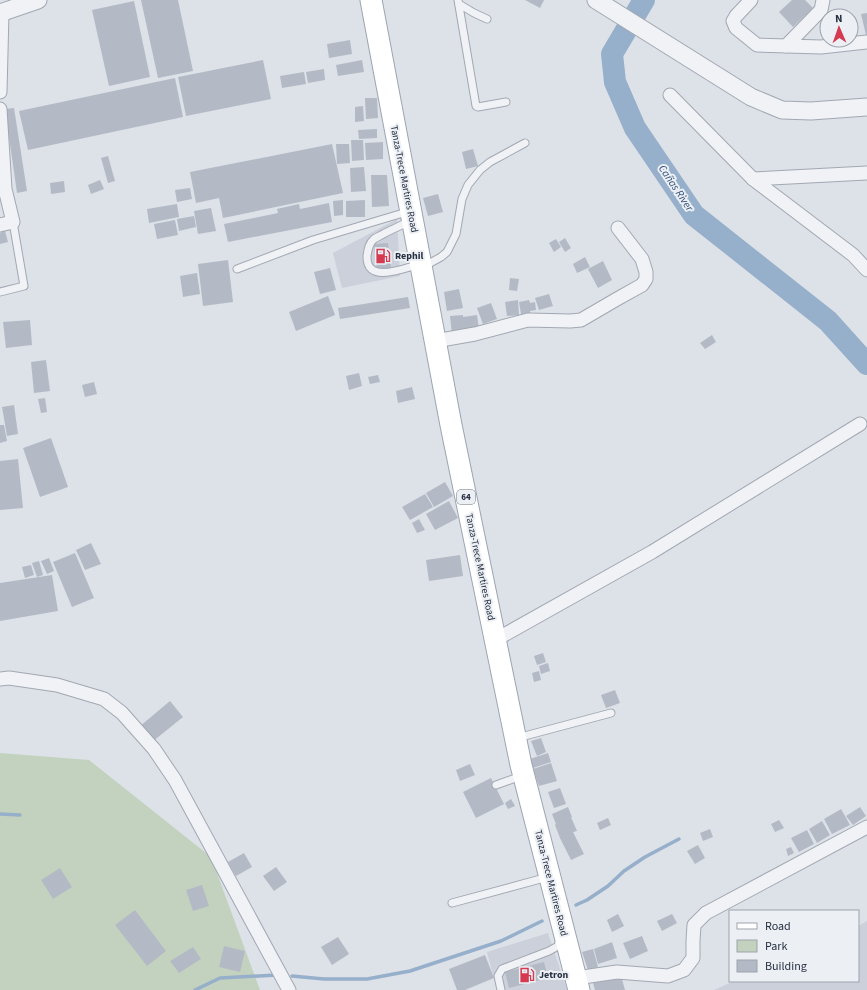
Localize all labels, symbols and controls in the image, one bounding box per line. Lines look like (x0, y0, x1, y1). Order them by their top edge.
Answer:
north arrow (819, 8, 859, 48)
text: N (835, 11, 843, 26)
street label: Tanza-Trece Martires Road (387, 124, 421, 234)
water label: Cañas River (655, 162, 698, 215)
fuel station icon: Rephil (374, 247, 392, 265)
place label: Rephil (395, 249, 423, 263)
road number: 64 (457, 490, 475, 504)
street label: Tanza-Trece Martires Road (462, 512, 498, 622)
street label: Tanza-Trece Martires Road (531, 828, 571, 938)
legend (729, 910, 859, 982)
text: Road (765, 918, 791, 935)
text: Park (765, 938, 787, 955)
text: Building (765, 958, 807, 975)
fuel station icon: Jetron (518, 966, 536, 984)
place label: Jetron (539, 968, 568, 982)

